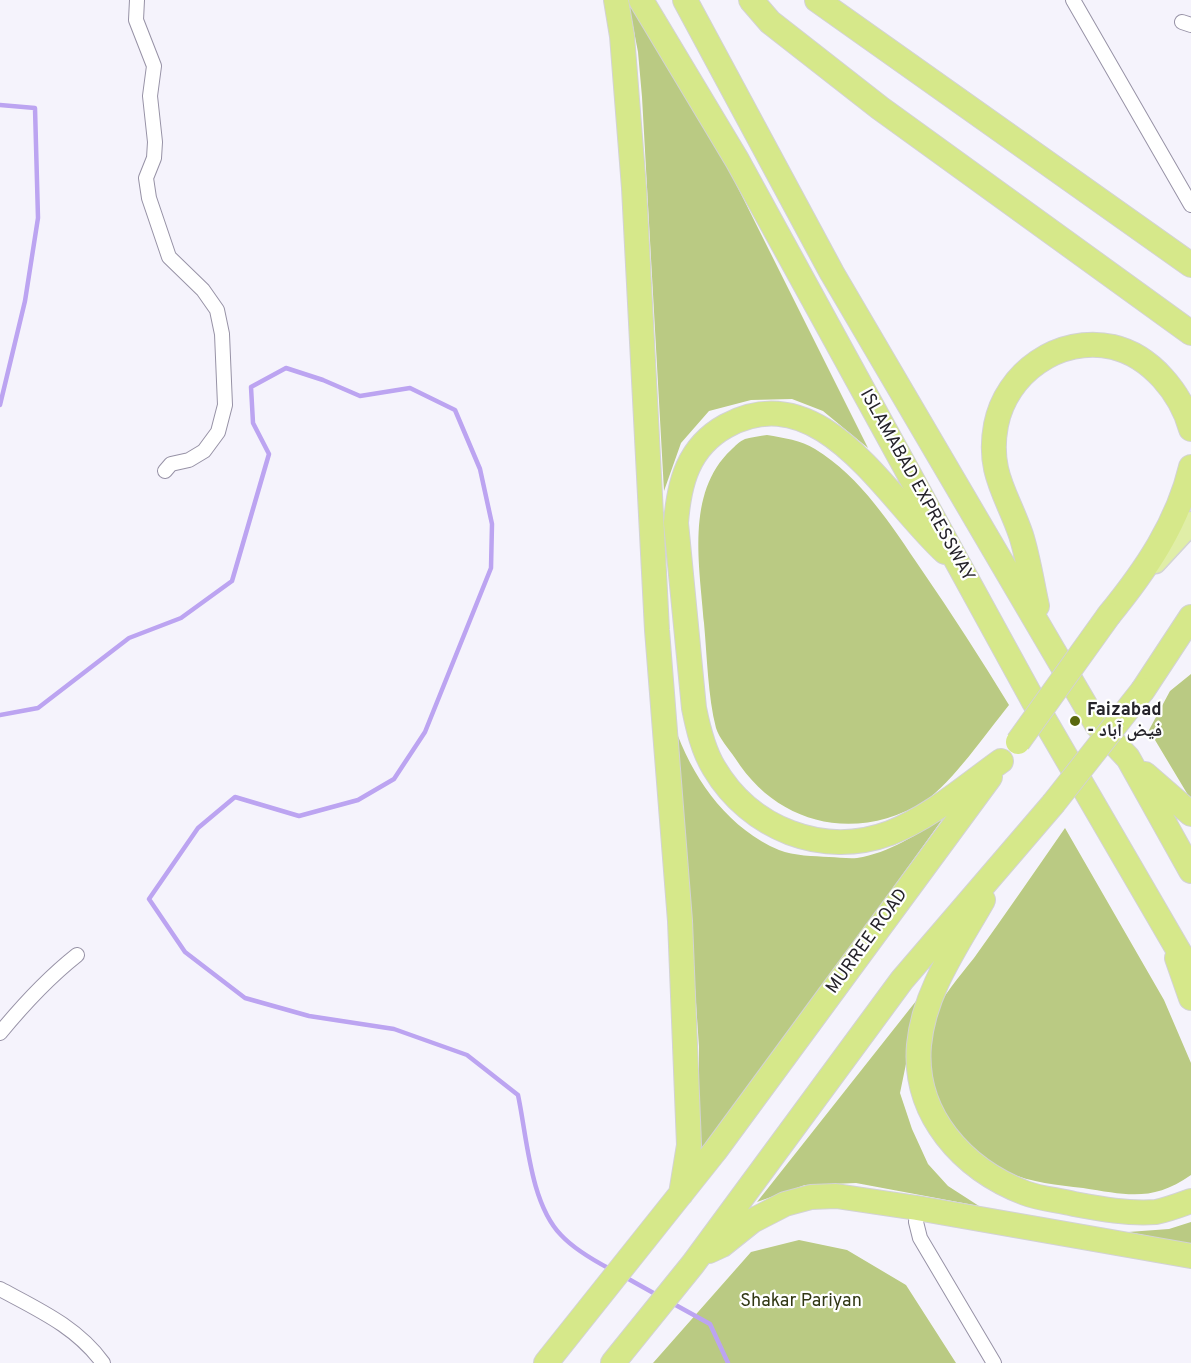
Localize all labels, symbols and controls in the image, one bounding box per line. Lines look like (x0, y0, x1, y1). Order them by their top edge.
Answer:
street label: ISLAMABAD EXPRESSWAY (854, 386, 978, 586)
place label: Faizabad - فیض آباد (1087, 700, 1162, 742)
marker: Faizabad - فیض آباد (1068, 714, 1082, 728)
street label: MURREE ROAD (823, 885, 913, 999)
park label: Shakar Pariyan (740, 1291, 862, 1313)

